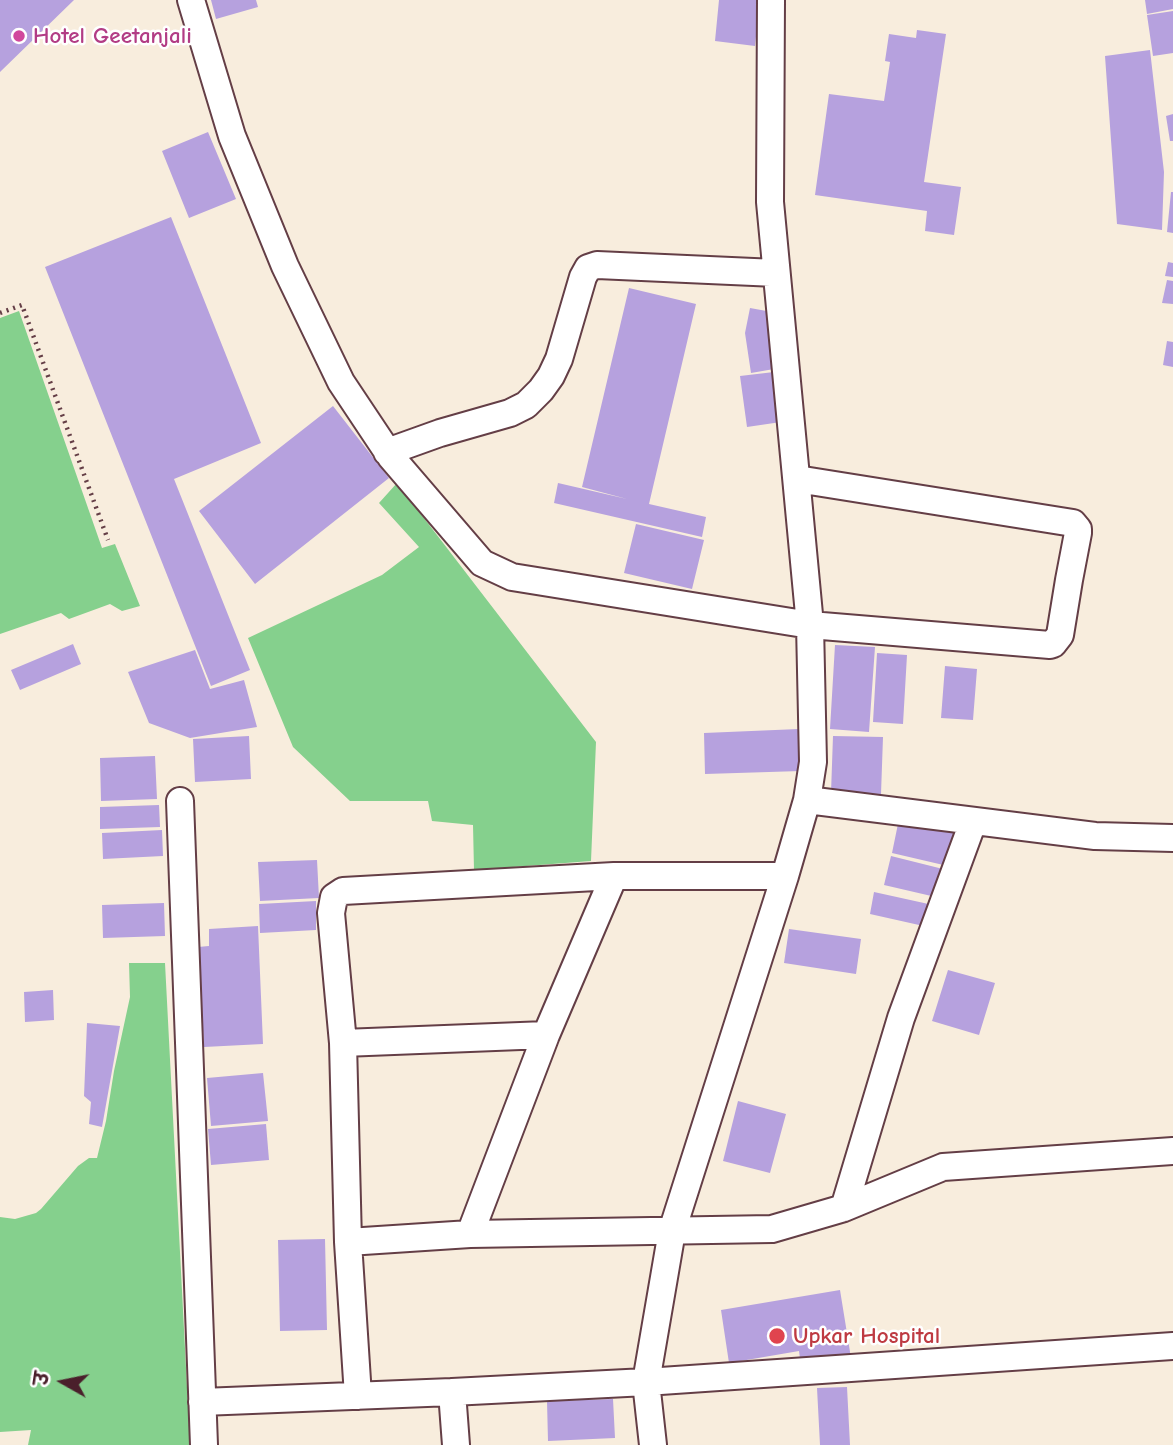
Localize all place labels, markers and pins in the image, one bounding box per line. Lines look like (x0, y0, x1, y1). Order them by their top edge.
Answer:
place label: Hotel Geetanjali (33, 22, 192, 50)
marker: Hotel Geetanjali (11, 28, 27, 44)
place label: Upkar Hospital (793, 1322, 940, 1350)
marker: Upkar Hospital (767, 1326, 787, 1346)

